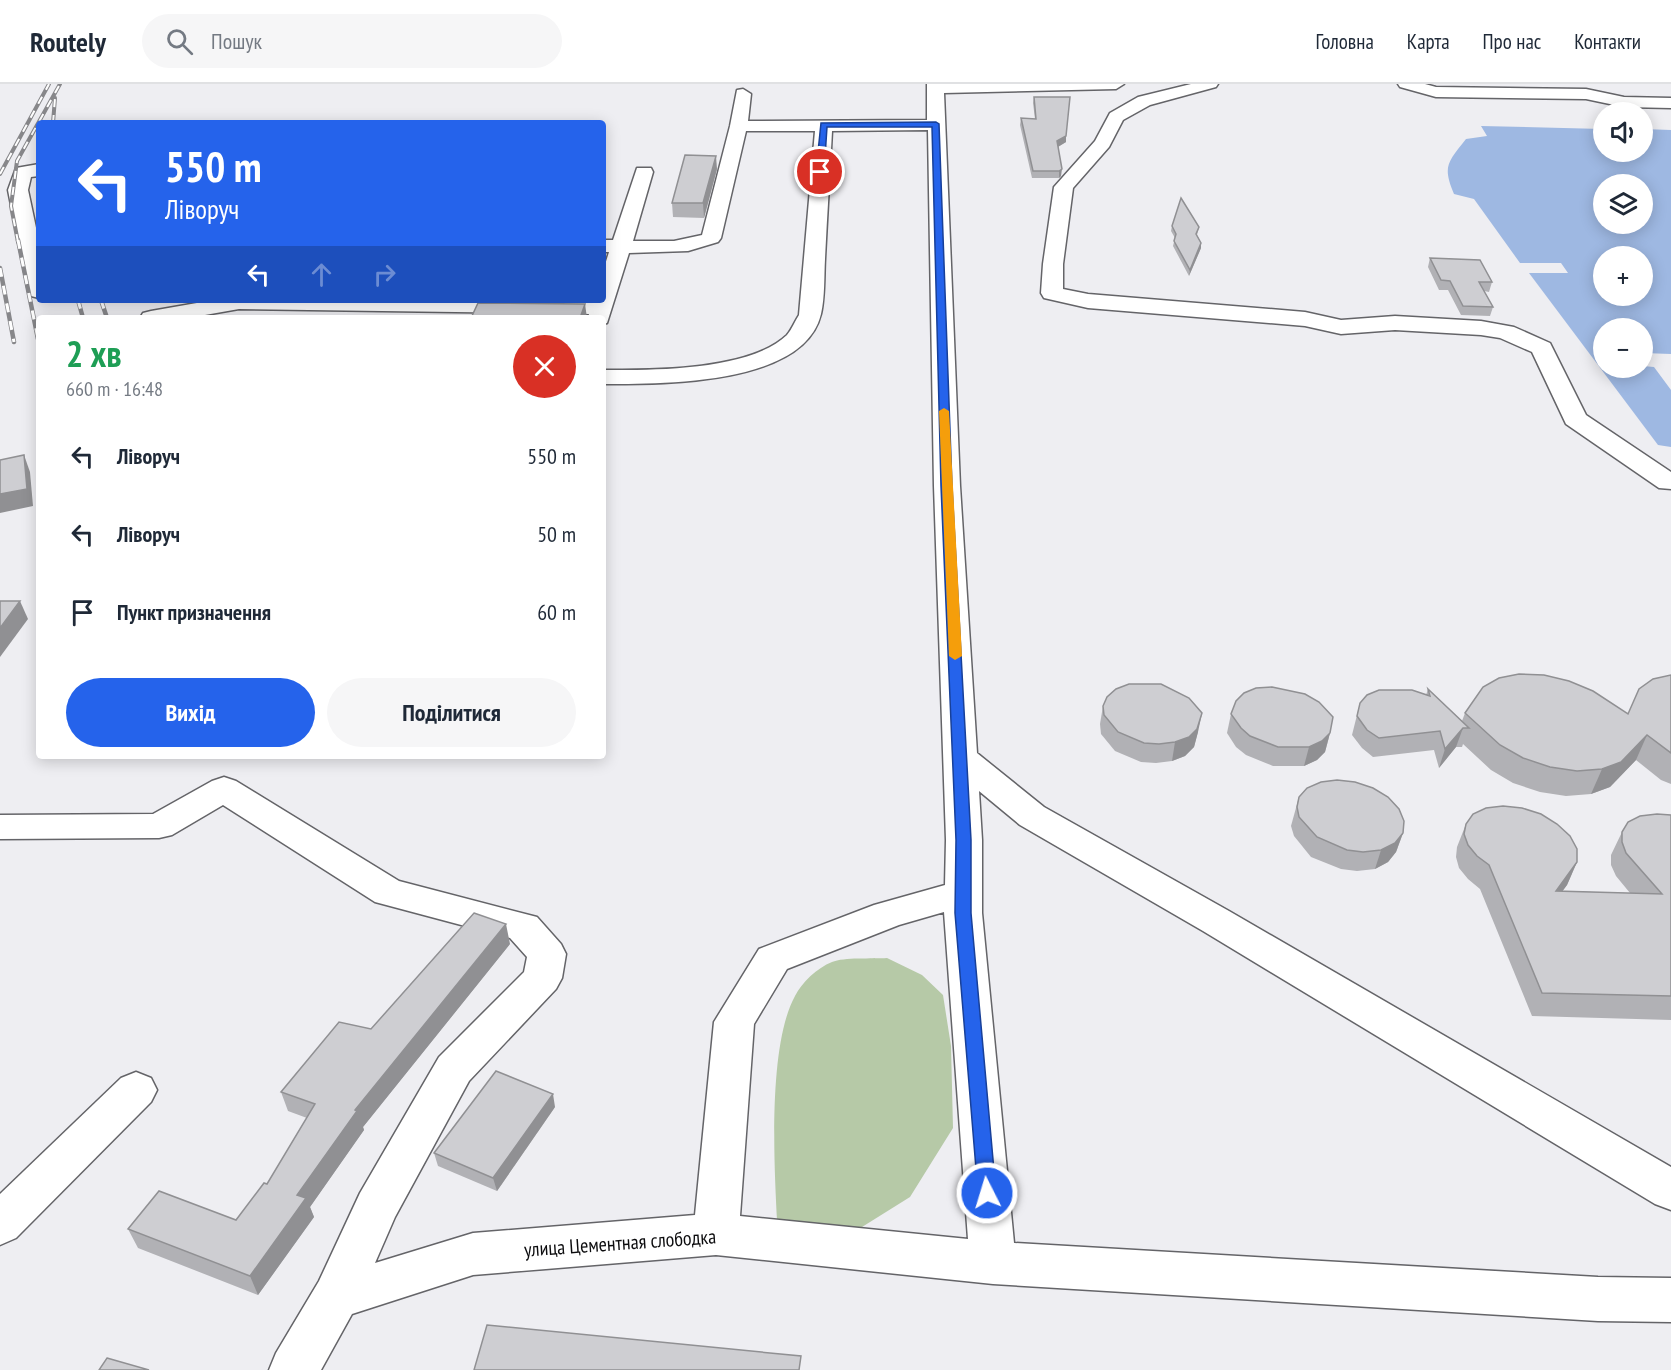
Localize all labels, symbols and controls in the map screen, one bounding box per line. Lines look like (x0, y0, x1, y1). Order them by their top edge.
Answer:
search box (142, 14, 562, 68)
text: Routely (30, 23, 106, 60)
icon: search (163, 25, 196, 58)
text: Пошук (211, 27, 262, 55)
text: Головна (1316, 28, 1374, 55)
text: Карта (1407, 28, 1450, 55)
text: Про нас (1483, 28, 1541, 55)
text: Контакти (1574, 28, 1641, 55)
map controls (1593, 102, 1653, 378)
button: sound (1593, 102, 1653, 162)
text: 550 m (165, 139, 262, 194)
icon: left (66, 144, 144, 222)
pin (794, 146, 845, 197)
icon: arrive (803, 155, 836, 188)
button: layers (1593, 174, 1653, 234)
text: Ліворуч (165, 192, 239, 226)
button: + (1593, 246, 1653, 306)
icon: left (242, 258, 275, 291)
icon: ahead (305, 258, 338, 291)
icon: right (368, 258, 401, 291)
button: − (1593, 318, 1653, 378)
text: 2 хв (66, 330, 121, 377)
button: close (513, 335, 576, 398)
text: 660 m · 16:48 (66, 376, 163, 402)
icon: left (66, 440, 99, 473)
text: Ліворуч (117, 442, 180, 470)
text: 550 m (527, 442, 576, 470)
icon: left (66, 518, 99, 551)
text: Ліворуч (117, 520, 180, 548)
text: 50 m (537, 520, 576, 548)
icon: arrive (66, 596, 99, 629)
text: Пункт призначення (117, 598, 271, 626)
text: 60 m (537, 598, 576, 626)
button: Вихід (66, 678, 315, 747)
button: Поділитися (327, 678, 576, 747)
position arrow (955, 1161, 1019, 1225)
street label: улица Цементная слободка (523, 1223, 717, 1263)

